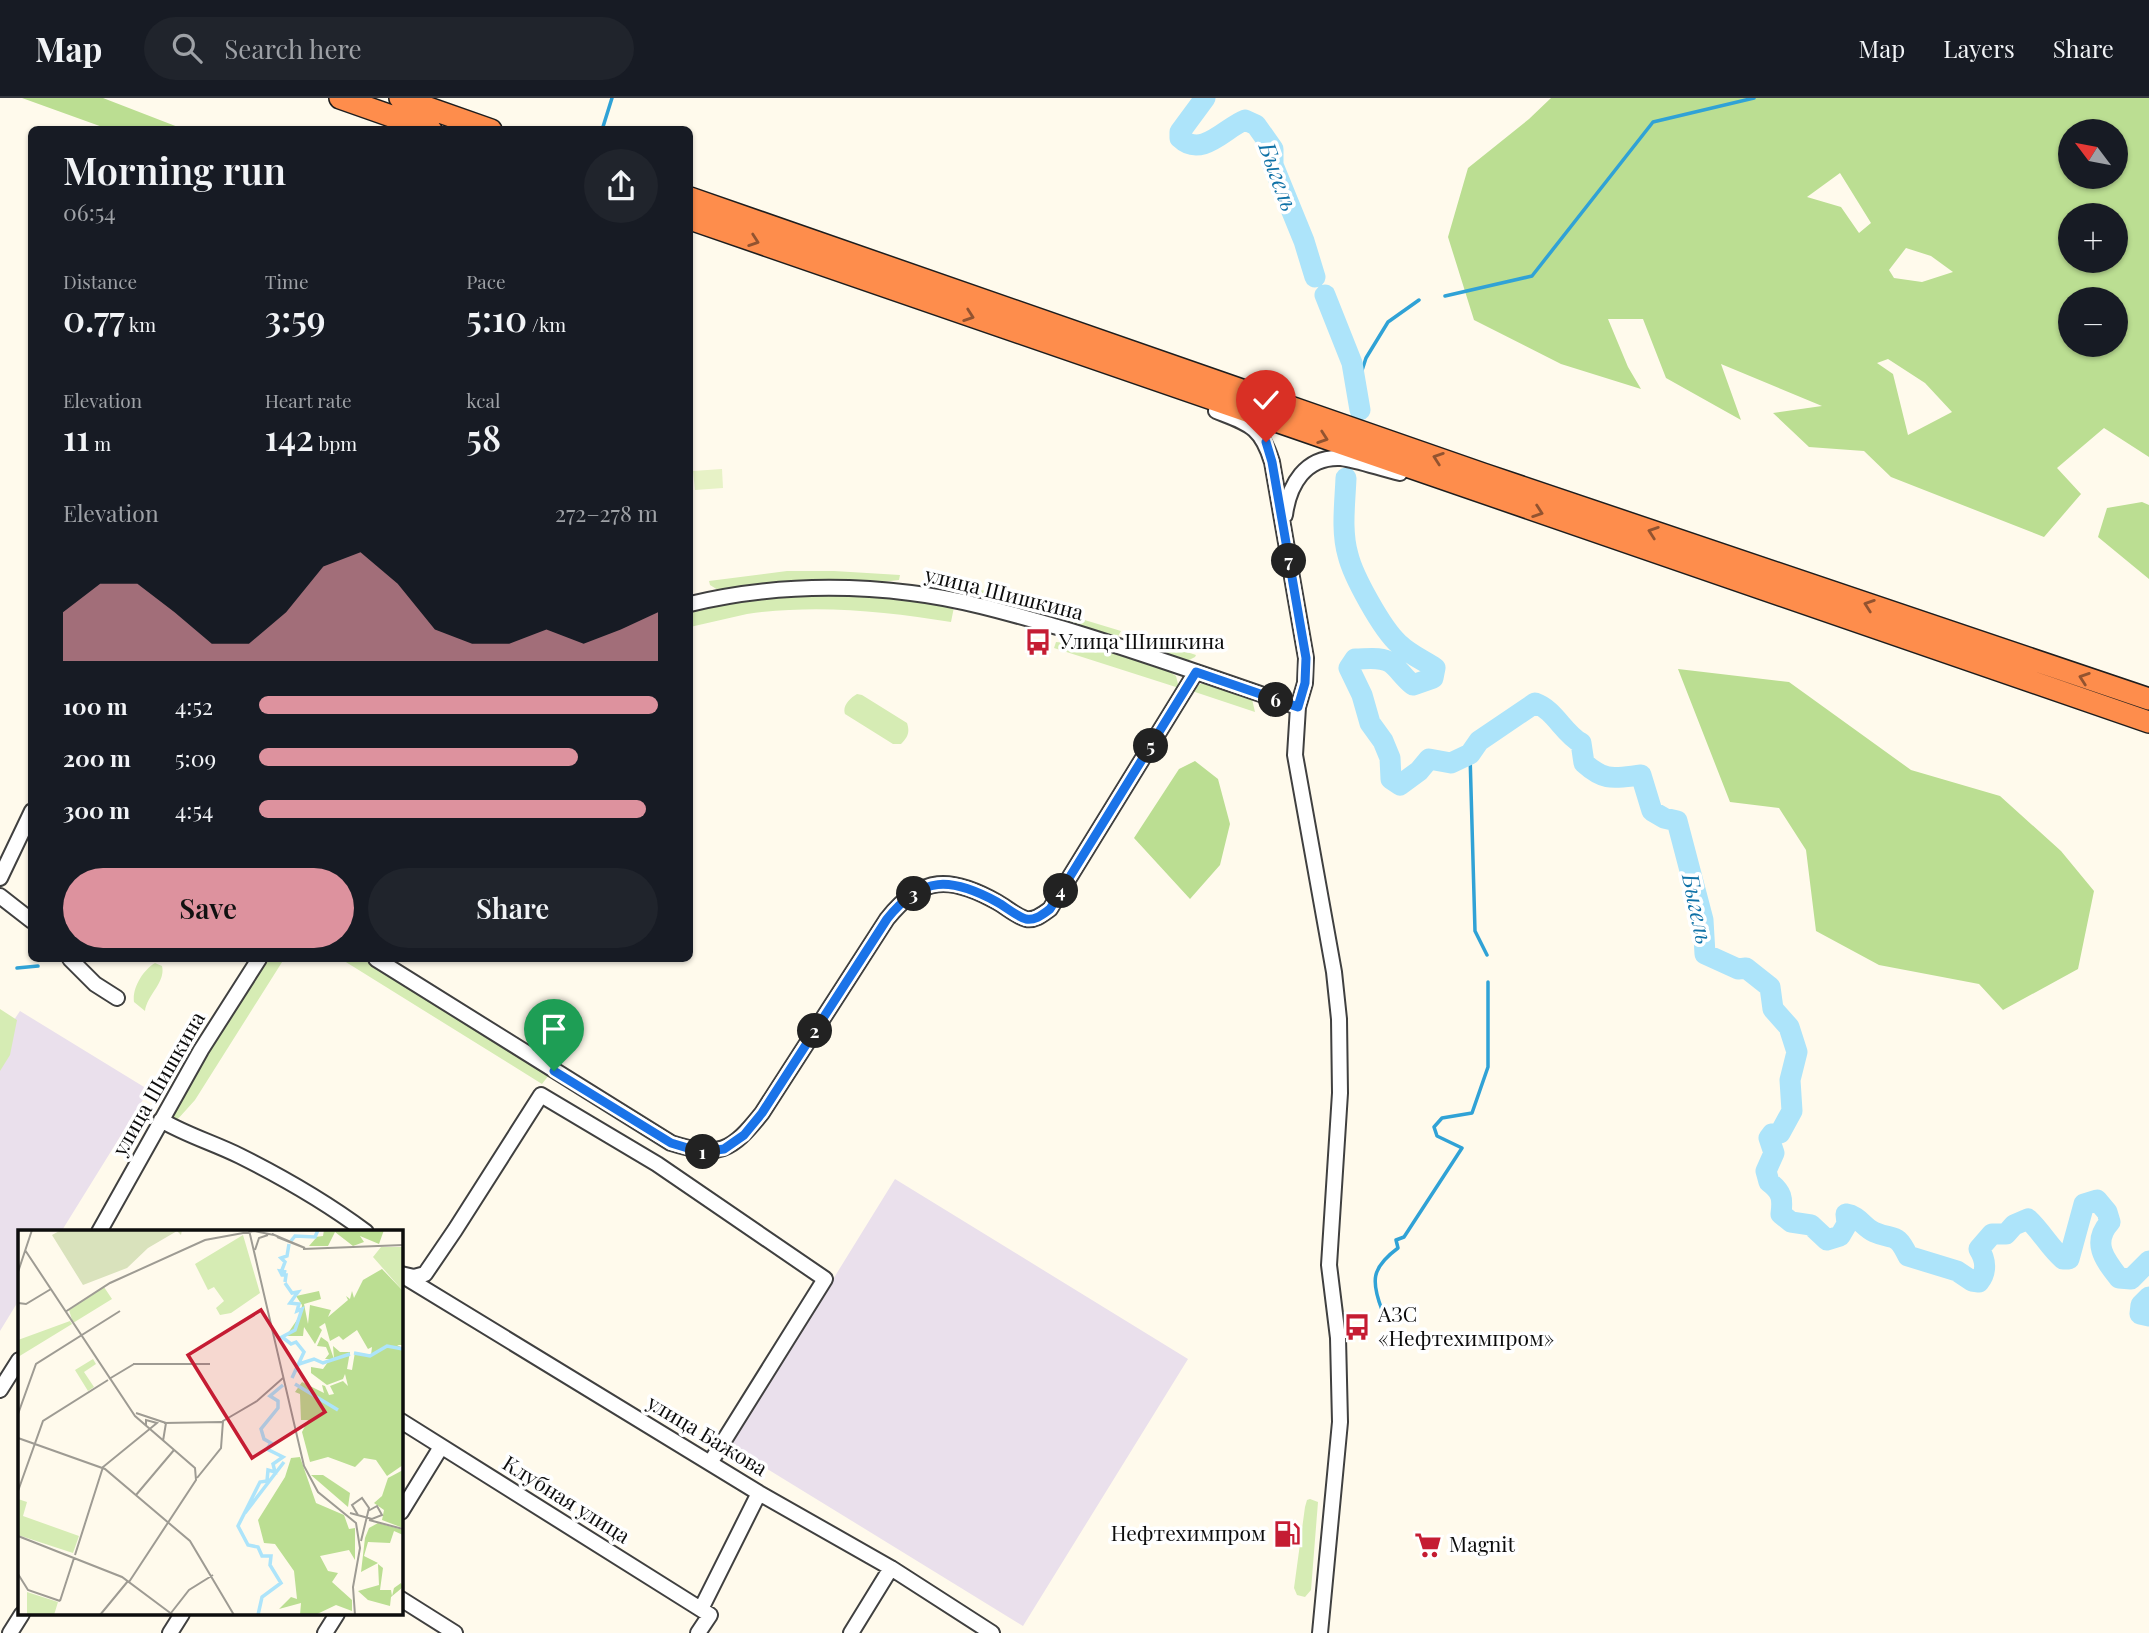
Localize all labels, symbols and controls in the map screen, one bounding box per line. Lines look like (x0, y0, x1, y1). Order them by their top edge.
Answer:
search box (144, 17, 634, 80)
text: Map (35, 26, 102, 70)
icon: search (168, 29, 206, 67)
text: Search here (224, 31, 362, 66)
text: Map (1859, 32, 1905, 64)
text: Layers (1943, 32, 2015, 64)
text: Share (2053, 32, 2114, 64)
north arrow (2058, 119, 2128, 189)
map controls (2058, 119, 2128, 357)
water label: Быгель (1252, 137, 1306, 215)
text: Morning run (63, 144, 286, 195)
button: share (584, 149, 658, 223)
text: 06:54 (63, 196, 116, 227)
button: + (2058, 203, 2128, 273)
one-way arrow (747, 233, 760, 247)
text: Distance (63, 268, 137, 294)
text: Time (265, 268, 309, 294)
text: Pace (466, 268, 506, 294)
button: − (2058, 287, 2128, 357)
text: 0.77 (63, 294, 125, 341)
text: 3:59 (265, 294, 326, 341)
text: 5:10 (466, 294, 527, 341)
one-way arrow (962, 308, 974, 322)
text: km (125, 311, 156, 337)
text: /km (527, 311, 566, 337)
pin (1236, 370, 1296, 442)
icon: check (1247, 381, 1285, 419)
text: Elevation (63, 387, 142, 413)
text: Heart rate (265, 387, 352, 413)
text: kcal (466, 387, 500, 413)
text: 11 (63, 413, 90, 460)
text: 142 (265, 413, 314, 460)
text: 58 (466, 413, 501, 460)
text: m (90, 430, 111, 456)
text: bpm (314, 430, 357, 456)
one-way arrow (1316, 430, 1328, 444)
one-way arrow (1432, 452, 1445, 466)
text: Elevation (63, 497, 159, 528)
text: 272–278 m (555, 497, 658, 528)
one-way arrow (1531, 504, 1544, 518)
one-way arrow (1648, 526, 1660, 540)
pin: 7 (1272, 544, 1306, 578)
text: 7 (1284, 547, 1293, 573)
street label: улица Шишкина (921, 559, 1087, 625)
one-way arrow (1863, 599, 1875, 613)
place label: Улица Шишкина (1058, 626, 1225, 654)
bus stop icon: Улица Шишкина (1023, 627, 1053, 657)
one-way arrow (2079, 671, 2091, 686)
pin: 6 (1258, 682, 1294, 718)
text: 6 (1270, 686, 1281, 712)
text: 100 m (63, 690, 128, 721)
text: 4:52 (175, 690, 213, 721)
pin: 5 (1134, 728, 1168, 764)
text: 5 (1146, 732, 1155, 758)
text: 200 m (63, 742, 131, 773)
text: 5:09 (175, 742, 216, 773)
text: 300 m (63, 794, 130, 825)
text: 4:54 (175, 794, 213, 825)
button: Save (63, 868, 354, 948)
button: Share (368, 868, 658, 948)
water label: Быгель (1676, 869, 1721, 947)
pin: 4 (1044, 874, 1078, 908)
pin: 3 (897, 876, 932, 912)
text: 4 (1055, 877, 1066, 903)
text: 3 (909, 880, 918, 906)
pin (524, 999, 584, 1071)
street label: улица Шишкина (104, 1005, 210, 1161)
icon: arrive (535, 1010, 573, 1048)
pin: 2 (798, 1014, 832, 1048)
text: 2 (810, 1017, 819, 1043)
pin: 1 (686, 1134, 720, 1170)
text: 1 (699, 1138, 706, 1164)
inset map (18, 1230, 402, 1616)
place label: АЗС «Нефтехимпром» (1377, 1299, 1554, 1351)
bus stop icon: АЗС «Нефтехимпром» (1342, 1312, 1372, 1342)
street label: улица Бажова (642, 1387, 774, 1482)
street label: Клубная улица (498, 1448, 636, 1549)
place label: Нефтехимпром (1111, 1518, 1266, 1546)
fuel station icon: Нефтехимпром (1272, 1519, 1302, 1549)
place label: Magnit (1449, 1529, 1515, 1557)
supermarket icon: Magnit (1413, 1530, 1443, 1560)

